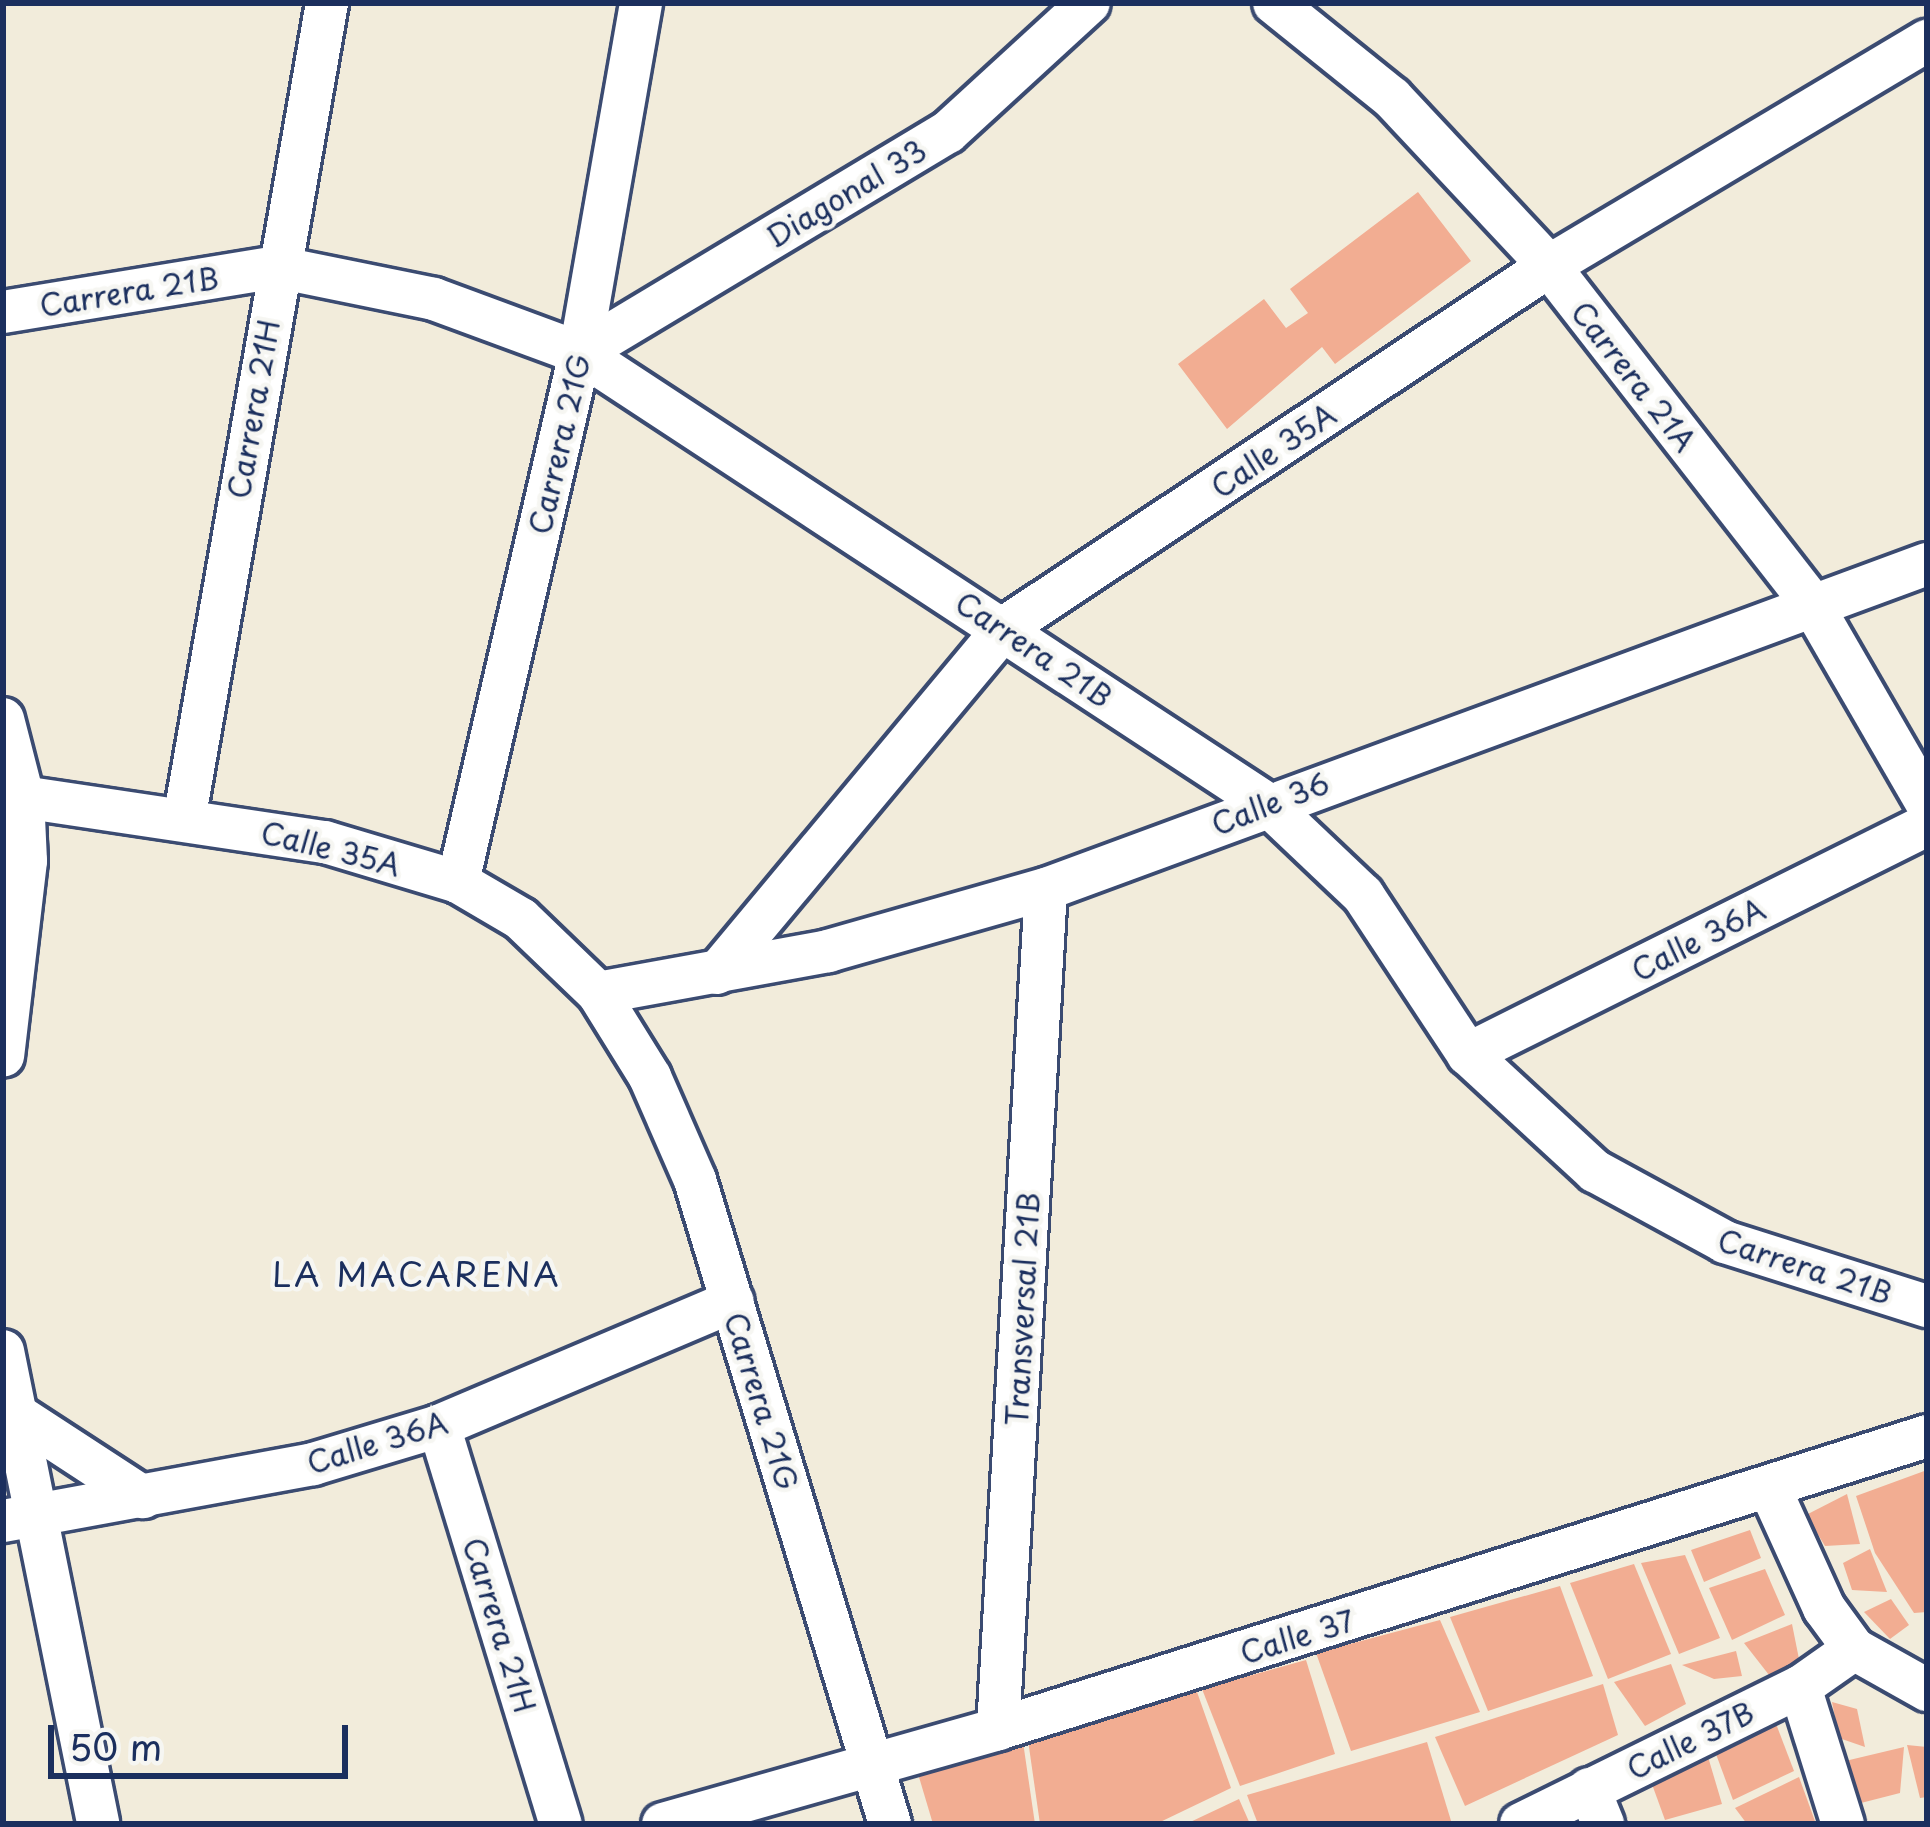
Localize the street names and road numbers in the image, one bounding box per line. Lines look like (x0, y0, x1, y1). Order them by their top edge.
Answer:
street label: Diagonal 33 (760, 131, 932, 255)
street label: Carrera 21B (37, 259, 221, 323)
street label: Carrera 21A (1564, 294, 1704, 458)
street label: Carrera 21H (219, 316, 287, 502)
street label: Carrera 21G (521, 350, 597, 538)
street label: Calle 35A (1203, 395, 1343, 505)
street label: Carrera 21B (949, 583, 1119, 715)
street label: Calle 36 (1206, 764, 1334, 842)
street label: Calle 35A (257, 813, 405, 883)
street label: Calle 36A (1625, 890, 1771, 988)
street label: Transversal 21B (998, 1191, 1046, 1427)
street label: Carrera 21B (1713, 1221, 1897, 1311)
street label: Carrera 21G (718, 1308, 806, 1494)
street label: Calle 36A (302, 1403, 452, 1481)
street label: Carrera 21H (456, 1532, 544, 1718)
street label: Calle 37 (1235, 1602, 1359, 1670)
street label: Calle 37B (1620, 1694, 1760, 1786)

